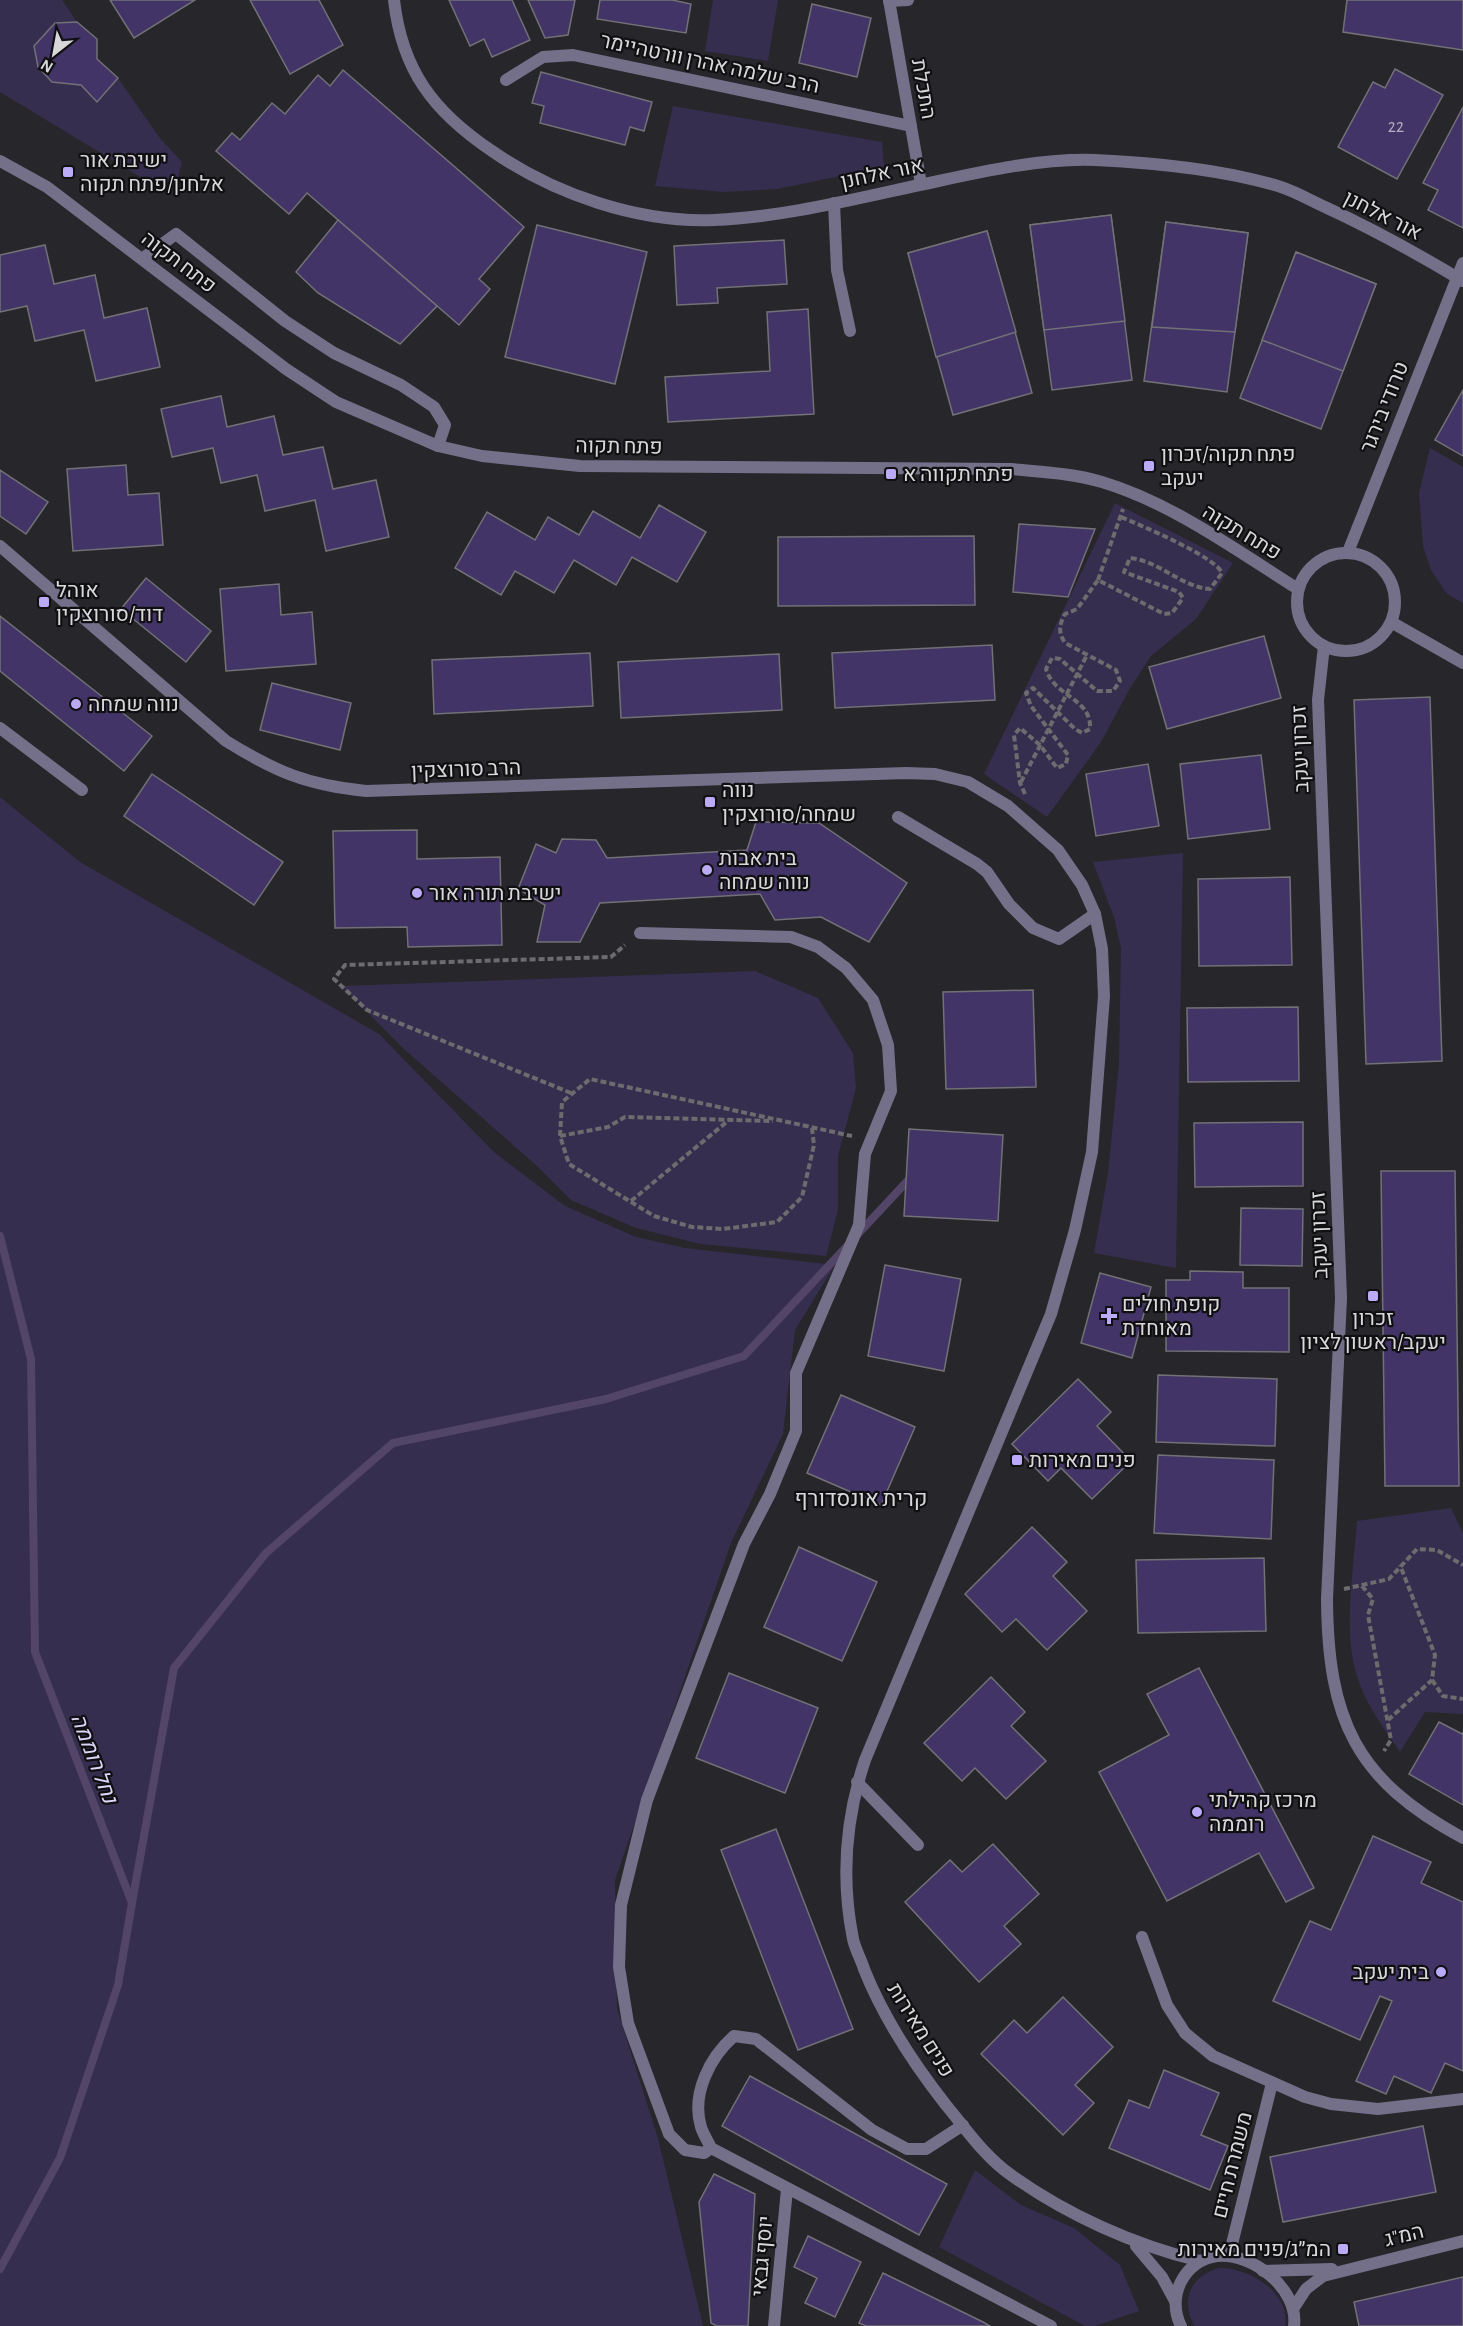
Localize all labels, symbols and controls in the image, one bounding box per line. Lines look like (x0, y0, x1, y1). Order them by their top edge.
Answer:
north arrow (24, 24, 84, 84)
street label: הרב שלמה אהרן וורטהיימר (598, 30, 821, 97)
text: N (38, 56, 56, 76)
street label: התכלת (908, 57, 939, 121)
house number: 22 (1388, 118, 1404, 136)
place label: ישיבת אור אלחנן/פתח תקוה (80, 150, 224, 195)
street label: אור אלחנן (839, 154, 925, 193)
marker: ישיבת אור אלחנן/פתח תקוה (61, 165, 75, 179)
street label: אור אלחנן (1341, 187, 1425, 244)
street label: פתח תקוה (138, 228, 220, 297)
street label: טרודי בירגר (1357, 359, 1412, 456)
street label: פתח תקוה (575, 435, 663, 458)
place label: פתח תקוה/זכרון יעקב (1161, 444, 1295, 489)
marker: פתח תקוה/זכרון יעקב (1142, 459, 1156, 473)
place label: פתח תקווה א (903, 464, 1013, 485)
marker: פתח תקווה א (884, 467, 898, 481)
street label: פתח תקוה (1199, 501, 1285, 564)
place label: אוהל דוד/סורוצקין (56, 580, 163, 625)
marker: אוהל דוד/סורוצקין (37, 595, 51, 609)
place label: נווה שמחה (88, 694, 179, 715)
marker: נווה שמחה (69, 697, 83, 711)
street label: זכרון יעקב (1288, 705, 1313, 793)
street label: הרב סורוצקין (411, 757, 521, 782)
place label: נווה שמחה/סורוצקין (722, 780, 856, 825)
marker: נווה שמחה/סורוצקין (703, 795, 717, 809)
place label: בית אבות נווה שמחה (719, 848, 810, 893)
marker: בית אבות נווה שמחה (700, 863, 714, 877)
place label: ישיבת תורה אור (429, 883, 561, 904)
marker: ישיבת תורה אור (410, 886, 424, 900)
street label: זכרון יעקב (1307, 1191, 1332, 1279)
marker: זכרון יעקב/ראשון לציון (1366, 1289, 1380, 1303)
place label: קופת חולים מאוחדת (1122, 1294, 1220, 1339)
marker: קופת חולים מאוחדת (1100, 1307, 1118, 1325)
place label: זכרון יעקב/ראשון לציון (1300, 1308, 1446, 1353)
place label: פנים מאירות (1029, 1450, 1136, 1471)
marker: פנים מאירות (1010, 1453, 1024, 1467)
district label: קרית אונסדורף (795, 1488, 927, 1510)
water label: נחל רוממה (67, 1711, 122, 1808)
place label: מרכז קהילתי רוממה (1209, 1790, 1317, 1835)
marker: מרכז קהילתי רוממה (1190, 1805, 1204, 1819)
place label: בית יעקב (1352, 1962, 1429, 1983)
marker: בית יעקב (1434, 1965, 1448, 1979)
street label: פנים מאירות (883, 1979, 958, 2081)
street label: משמרת חיים (1209, 2110, 1256, 2221)
street label: יוסף גבאי (749, 2215, 776, 2297)
street label: המ"ג (1382, 2220, 1426, 2250)
place label: המ״ג/פנים מאירות (1178, 2239, 1331, 2260)
marker: המ״ג/פנים מאירות (1336, 2242, 1350, 2256)

